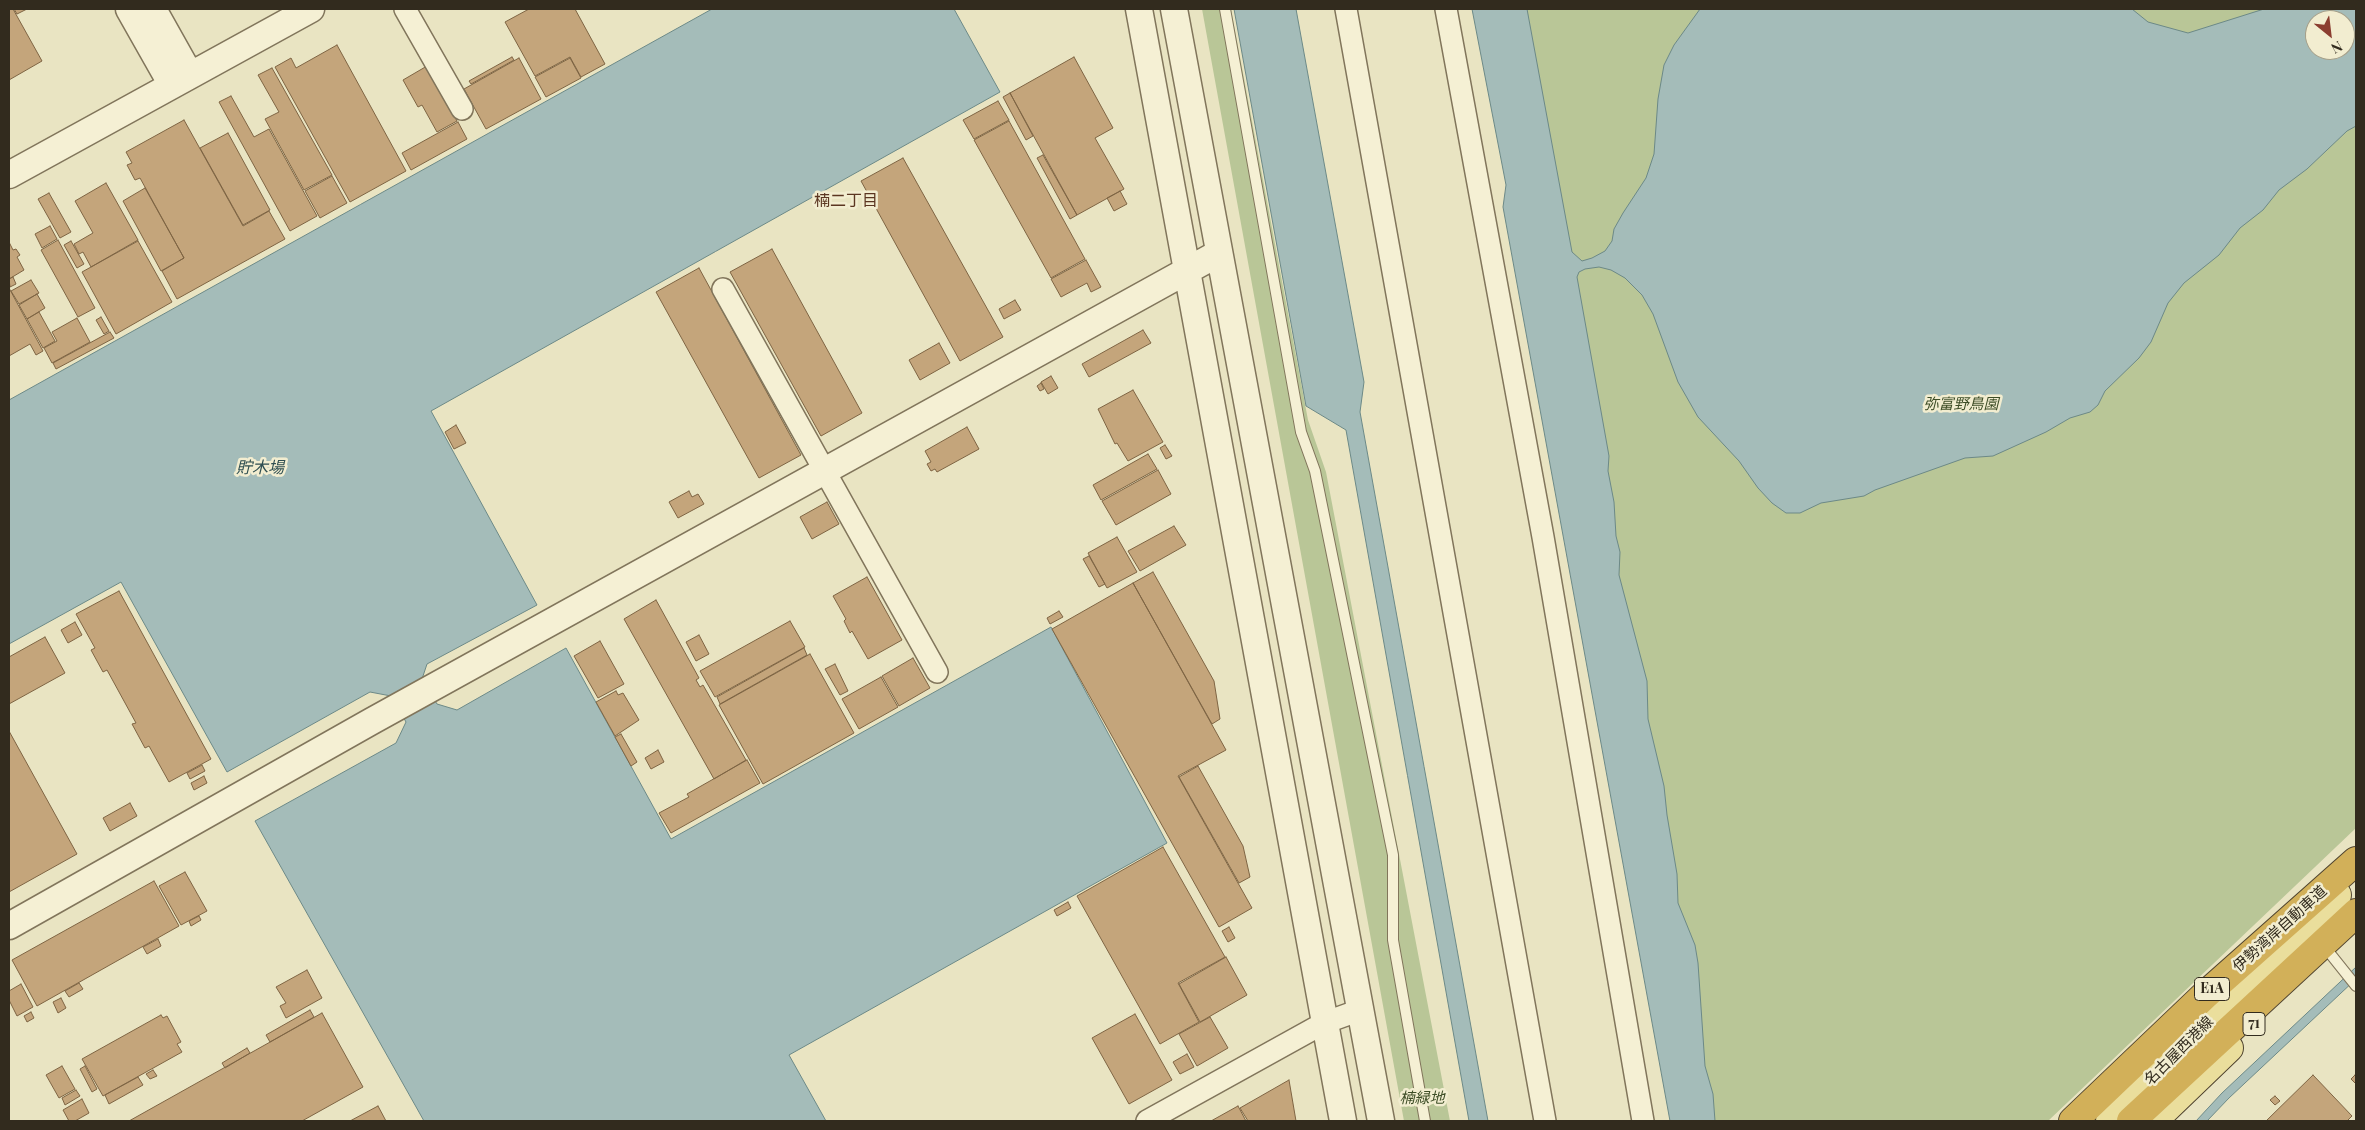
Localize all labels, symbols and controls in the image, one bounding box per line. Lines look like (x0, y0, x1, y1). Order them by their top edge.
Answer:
north arrow (2305, 10, 2355, 60)
text: N (2328, 37, 2346, 58)
district label: 楠二丁目 (814, 191, 878, 211)
park label: 弥富野鳥園 (1924, 395, 1998, 413)
water label: 貯木場 (236, 458, 284, 478)
street label: 伊勢湾岸自動車道 (2229, 882, 2331, 976)
road number: E1A (2194, 978, 2230, 1001)
road number: 71 (2243, 1012, 2265, 1036)
street label: 名古屋西港線 (2141, 1013, 2217, 1089)
park label: 楠緑地 (1400, 1089, 1444, 1107)

